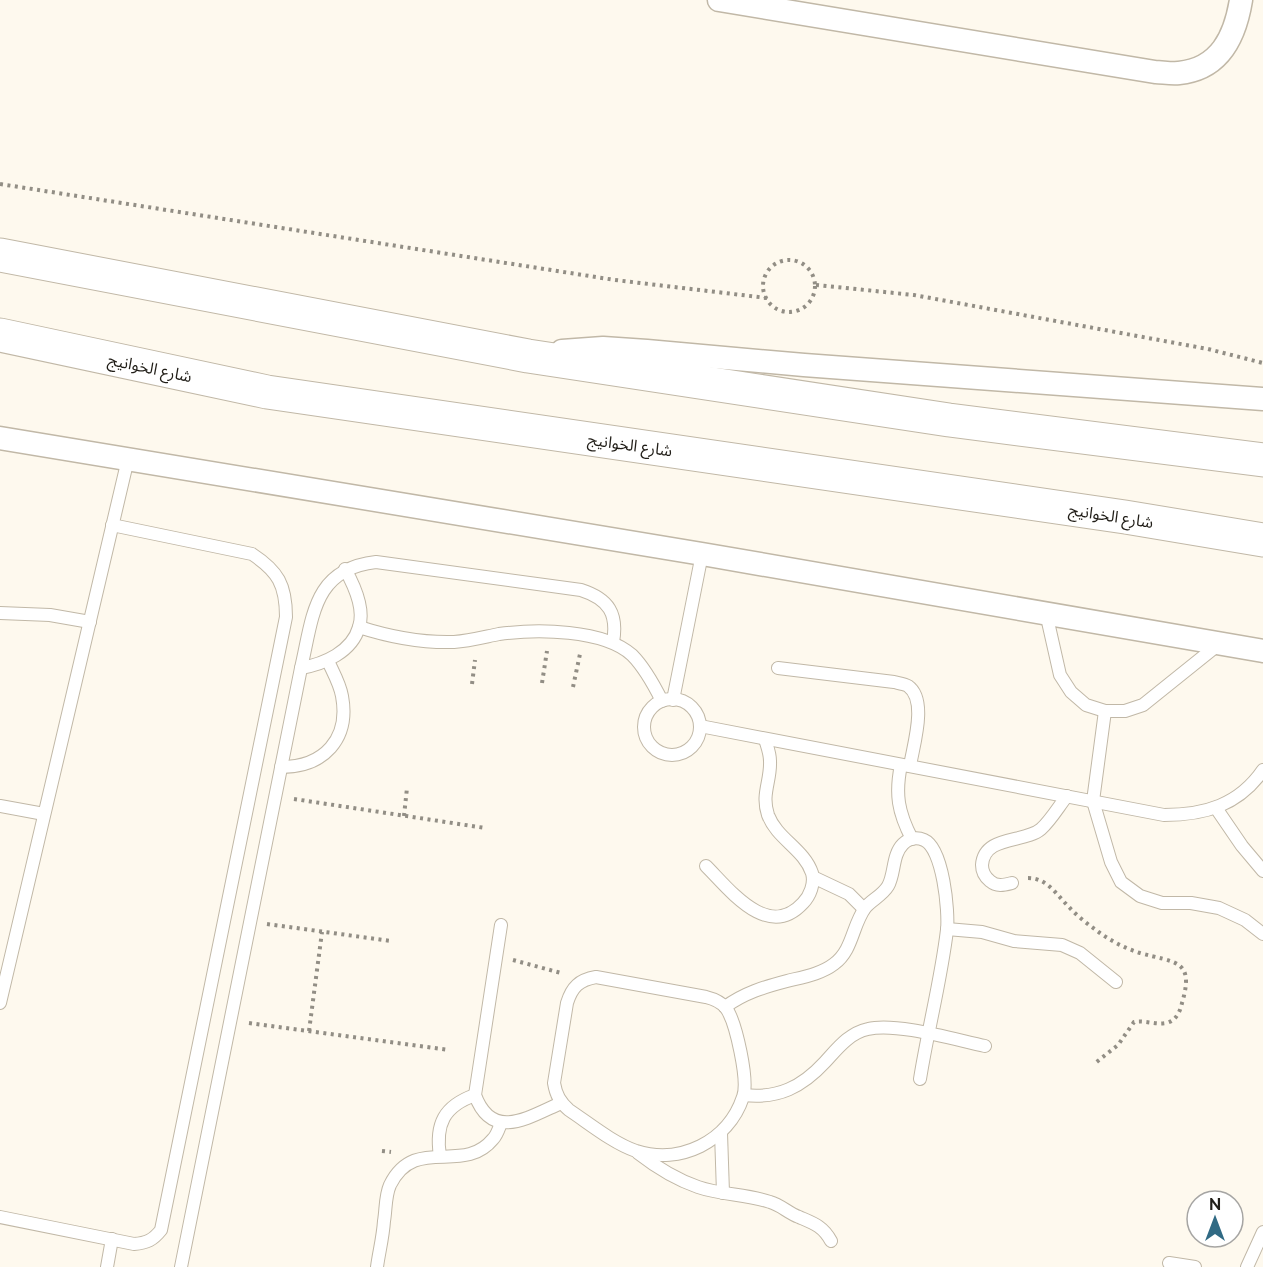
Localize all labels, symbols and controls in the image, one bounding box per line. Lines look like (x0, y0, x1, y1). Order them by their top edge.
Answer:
street label: شارع الخوانيج (106, 350, 194, 389)
street label: شارع الخوانيج (586, 430, 674, 463)
street label: شارع الخوانيج (1067, 500, 1155, 535)
north arrow (1185, 1189, 1245, 1249)
text: N (1209, 1195, 1221, 1214)

